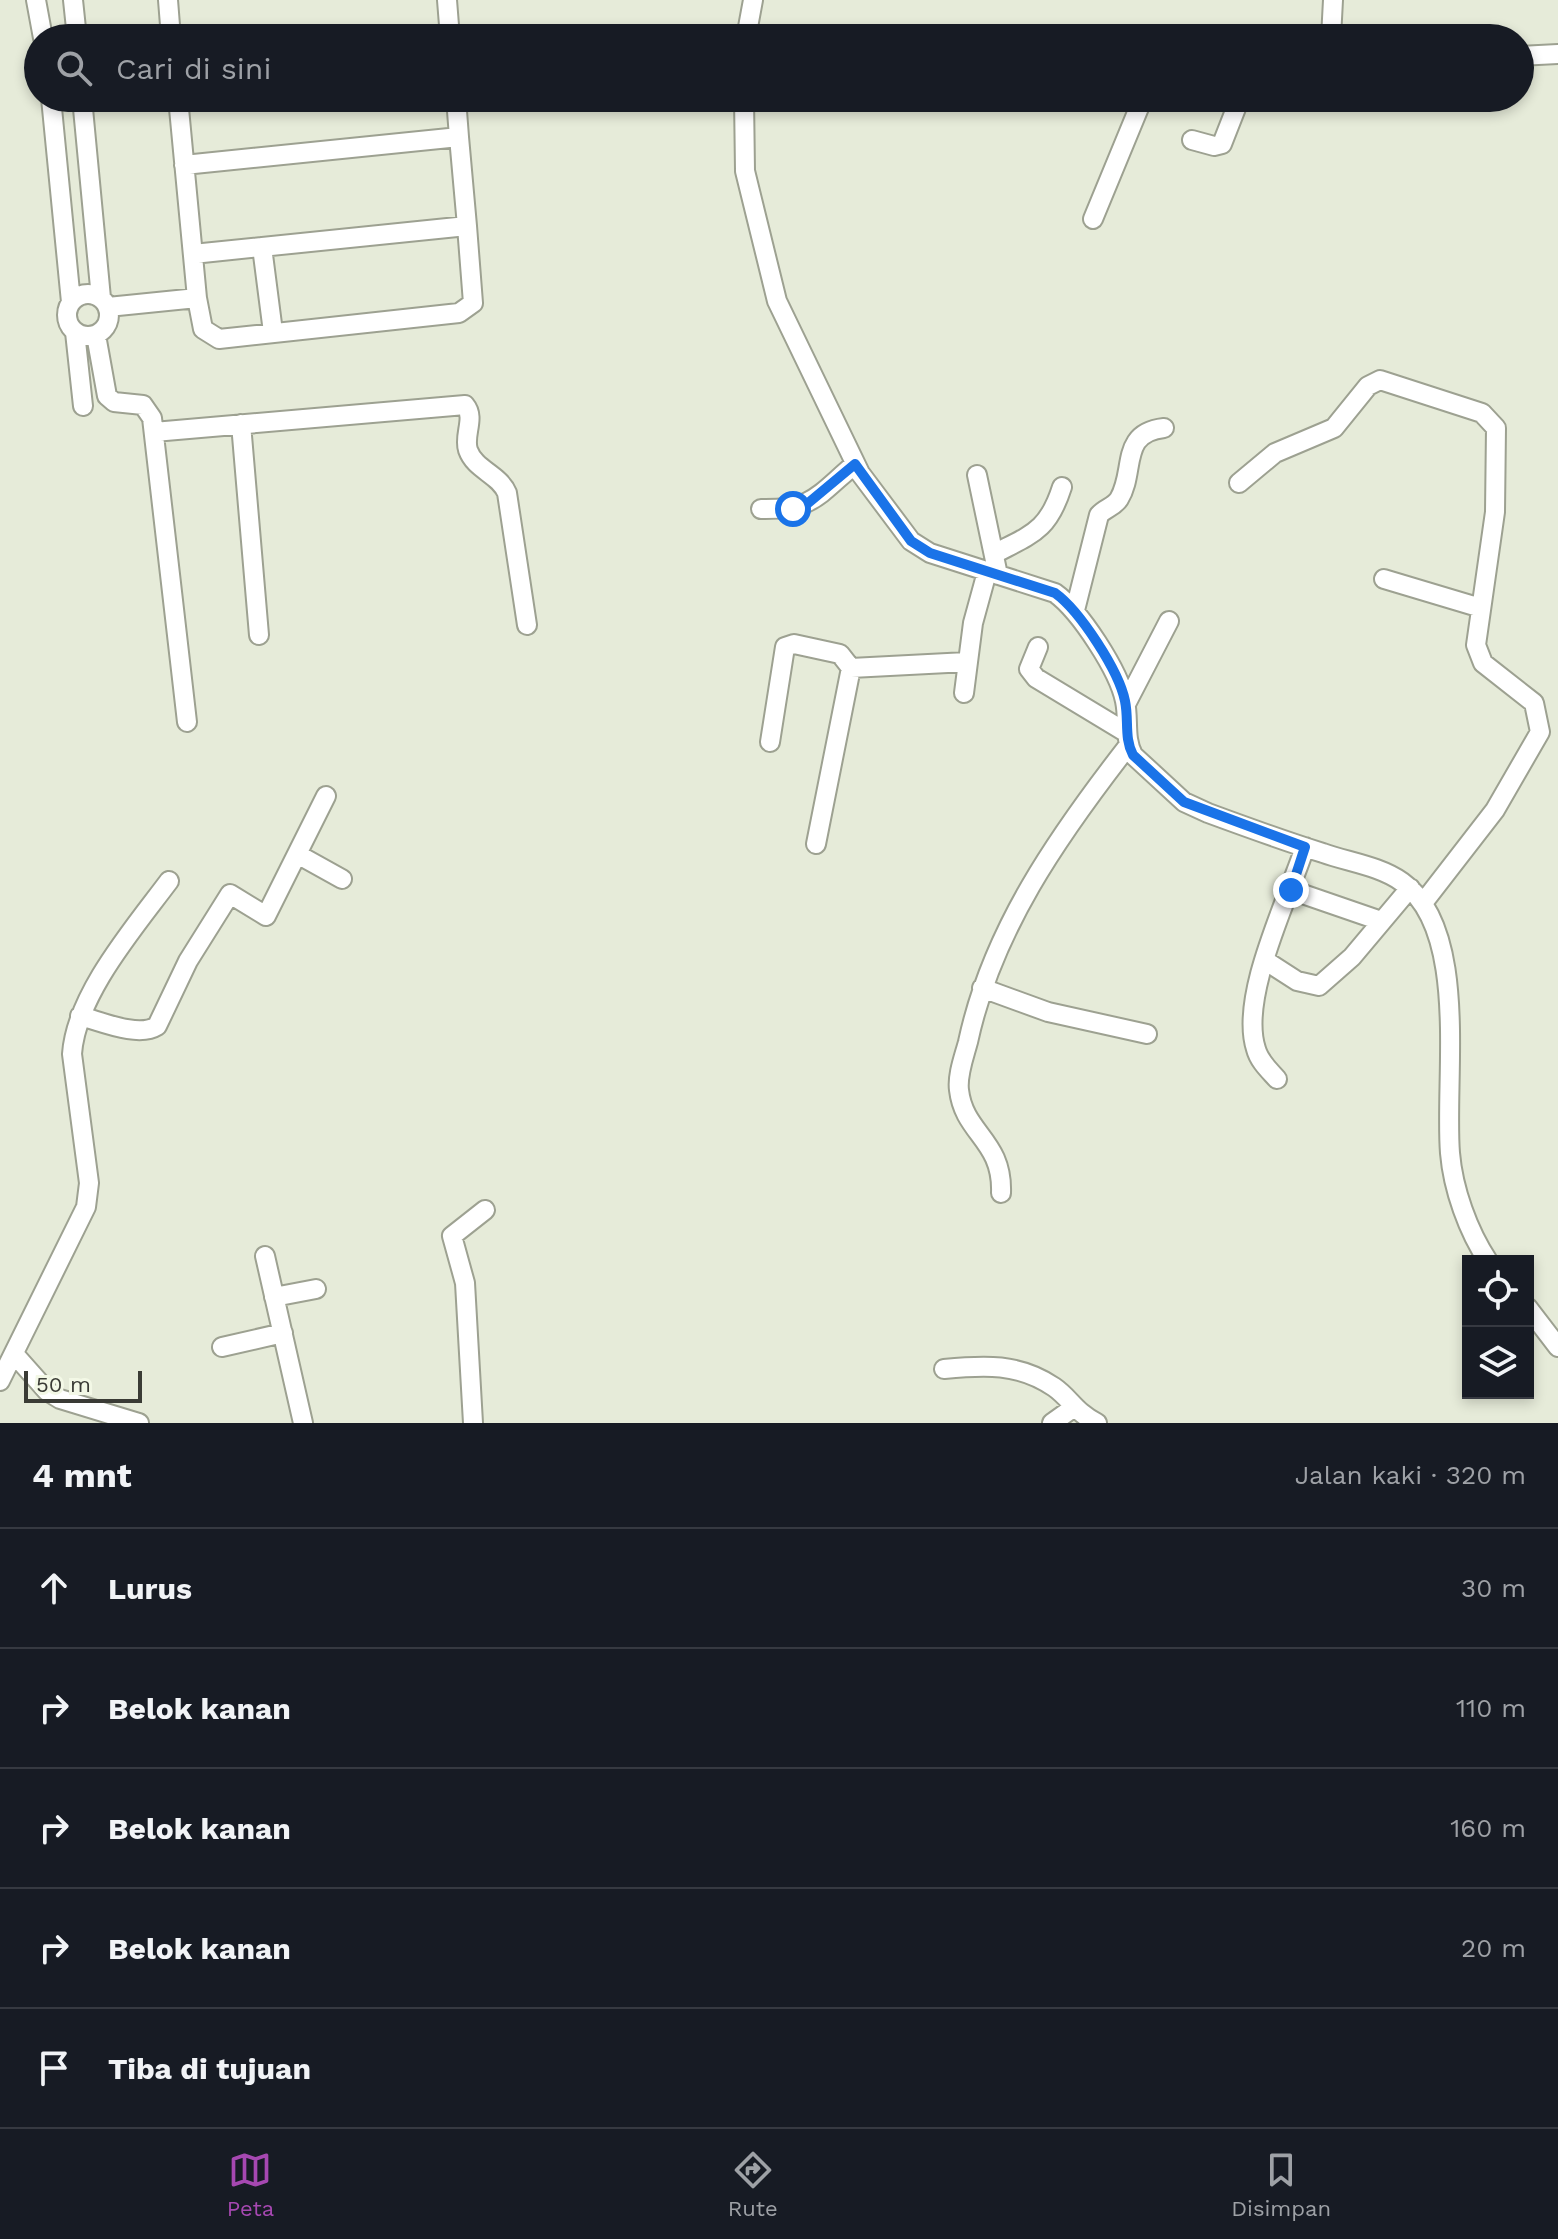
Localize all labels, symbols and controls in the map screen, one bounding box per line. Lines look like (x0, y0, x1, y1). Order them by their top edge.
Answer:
search box (24, 24, 1534, 112)
icon: search (52, 46, 96, 90)
text: Cari di sini (116, 51, 271, 86)
route start (775, 491, 811, 527)
route end (1273, 872, 1309, 908)
map controls (1462, 1255, 1534, 1399)
button: locate (1462, 1255, 1534, 1327)
button: layers (1462, 1327, 1534, 1399)
scale bar (24, 1367, 142, 1403)
text: 50 m (36, 1372, 91, 1397)
text: 4 mnt (32, 1455, 132, 1495)
text: Jalan kaki · 320 m (1295, 1460, 1526, 1490)
icon: ahead (32, 1566, 76, 1610)
text: Lurus (108, 1571, 192, 1606)
text: 30 m (1461, 1573, 1526, 1603)
icon: right (32, 1686, 76, 1730)
text: Belok kanan (108, 1691, 291, 1726)
text: 110 m (1456, 1693, 1526, 1723)
icon: right (32, 1806, 76, 1850)
text: Belok kanan (108, 1811, 291, 1846)
text: 160 m (1450, 1813, 1526, 1843)
icon: right (32, 1926, 76, 1970)
text: Belok kanan (108, 1931, 291, 1966)
text: 20 m (1461, 1933, 1526, 1963)
icon: arrive (32, 2046, 76, 2090)
text: Tiba di tujuan (108, 2051, 311, 2086)
tab: Peta (227, 2148, 274, 2221)
tab: Rute (728, 2148, 778, 2221)
tab: Disimpan (1231, 2148, 1331, 2221)

